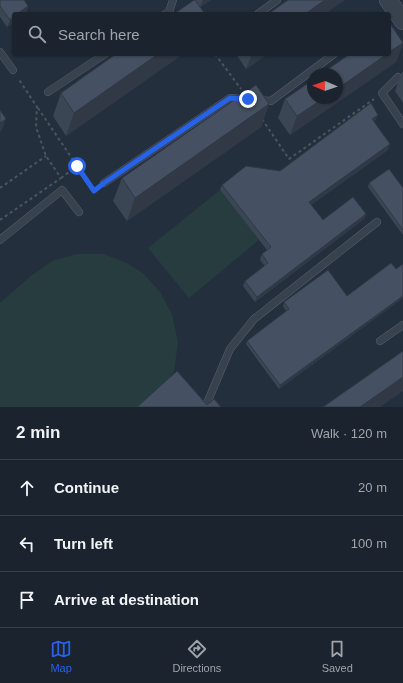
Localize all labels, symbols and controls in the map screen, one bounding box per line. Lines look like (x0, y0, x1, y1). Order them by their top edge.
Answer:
search box (12, 12, 391, 56)
icon: search (26, 23, 48, 45)
text: Search here (58, 26, 140, 43)
north arrow (307, 68, 343, 104)
route end (239, 90, 257, 108)
route start (68, 157, 86, 175)
text: 2 min (16, 423, 60, 442)
text: Walk · 120 m (311, 426, 387, 441)
icon: ahead (16, 477, 38, 499)
text: Continue (54, 479, 119, 496)
text: 20 m (358, 480, 387, 495)
icon: left (16, 533, 38, 555)
text: Turn left (54, 535, 113, 552)
text: 100 m (351, 536, 387, 551)
icon: arrive (16, 589, 38, 611)
text: Arrive at destination (54, 591, 199, 608)
tab: Map (50, 638, 72, 674)
tab: Directions (172, 638, 221, 674)
tab: Saved (322, 638, 353, 674)

